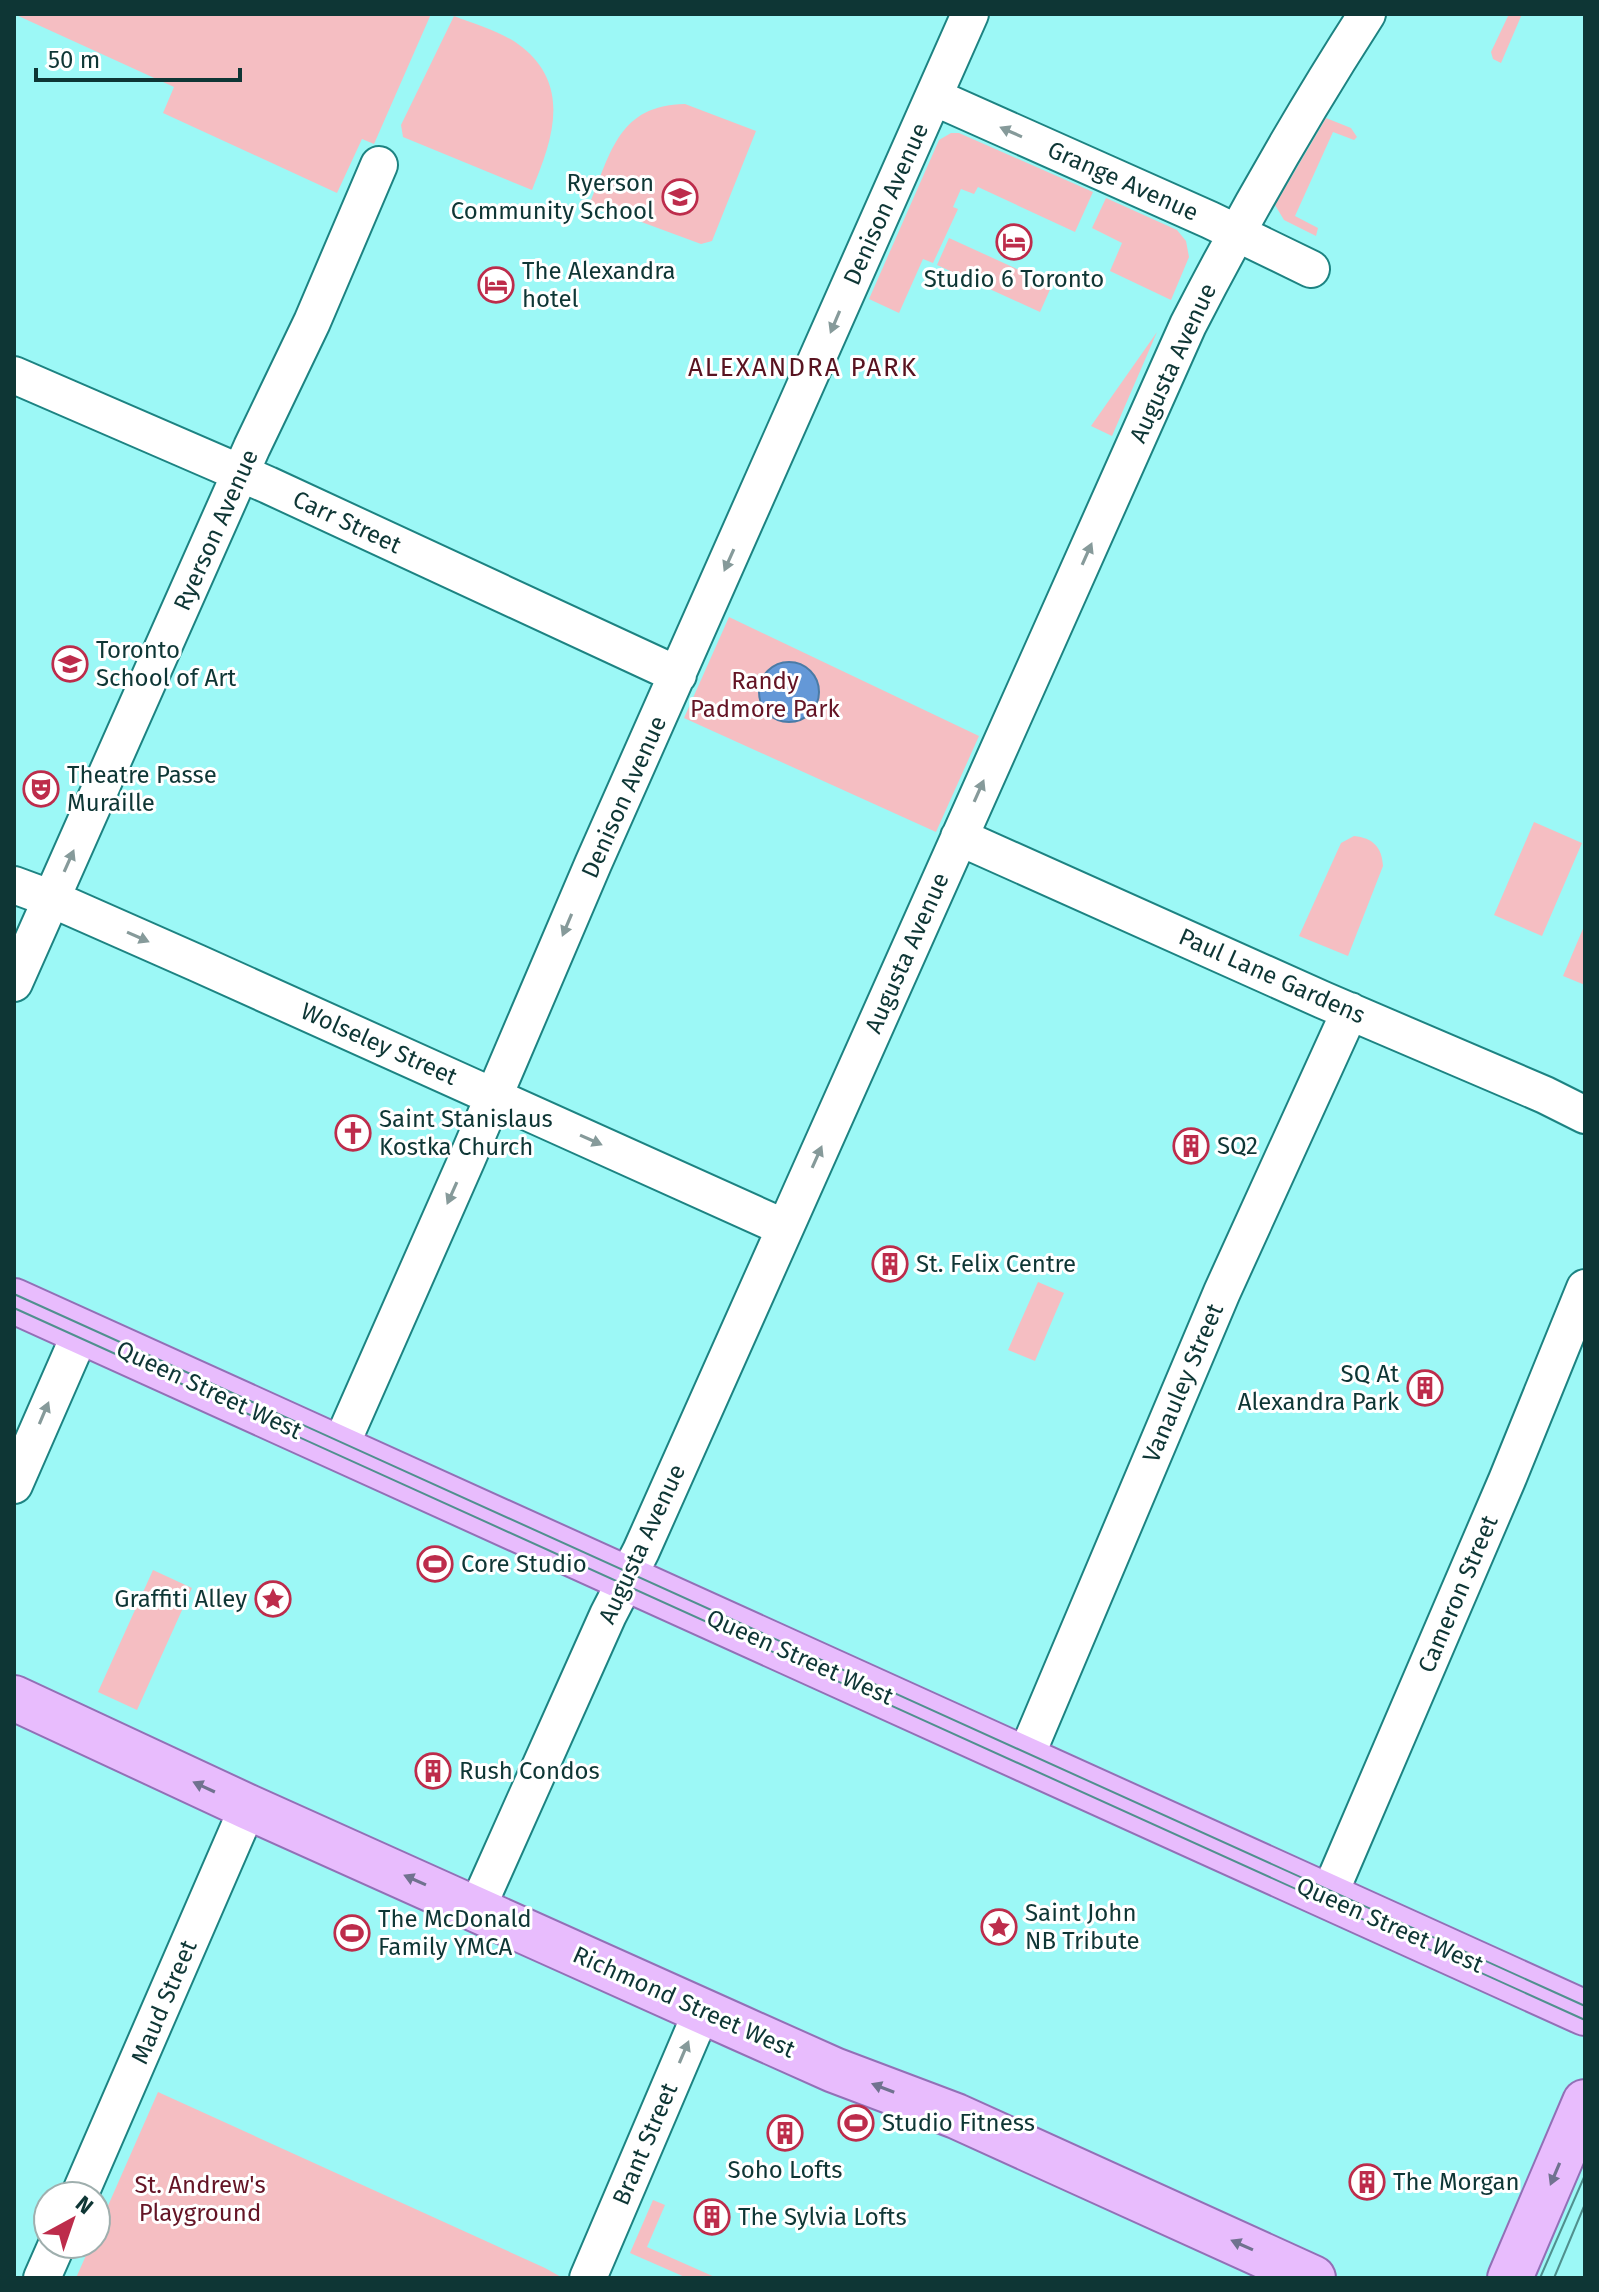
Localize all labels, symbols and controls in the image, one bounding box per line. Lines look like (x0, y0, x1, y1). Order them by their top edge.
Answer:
scale bar (36, 32, 240, 82)
text: 50 m (48, 46, 100, 74)
street label: Denison Avenue (838, 119, 934, 289)
one-way arrow (1000, 125, 1023, 138)
street label: Grange Avenue (1043, 135, 1203, 227)
place label: Ryerson Community School (451, 169, 654, 225)
school or university icon: Ryerson Community School (661, 178, 699, 216)
hotel icon: Studio 6 Toronto (995, 223, 1033, 261)
place label: The Alexandra hotel (522, 257, 676, 313)
place label: Studio 6 Toronto (924, 265, 1104, 293)
hotel icon: The Alexandra hotel (477, 266, 515, 304)
street label: Augusta Avenue (1124, 279, 1222, 447)
one-way arrow (828, 310, 841, 334)
district label: ALEXANDRA PARK (688, 352, 918, 383)
street label: Ryerson Avenue (168, 445, 264, 615)
street label: Carr Street (288, 485, 406, 559)
one-way arrow (1080, 543, 1093, 566)
one-way arrow (723, 548, 736, 571)
place label: Toronto School of Art (96, 636, 236, 692)
school or university icon: Toronto School of Art (51, 645, 89, 683)
park label: Randy Padmore Park (690, 667, 841, 723)
street label: Denison Avenue (576, 712, 672, 882)
place label: Theatre Passe Muraille (67, 761, 217, 817)
theatre icon: Theatre Passe Muraille (22, 770, 60, 808)
one-way arrow (973, 779, 986, 803)
one-way arrow (62, 849, 76, 872)
street label: Augusta Avenue (859, 868, 955, 1038)
one-way arrow (561, 913, 574, 937)
street label: Paul Lane Gardens (1175, 922, 1369, 1030)
one-way arrow (126, 930, 149, 943)
street label: Wolseley Street (297, 997, 462, 1091)
place label: Saint Stanislaus Kostka Church (379, 1105, 553, 1161)
church icon: Saint Stanislaus Kostka Church (334, 1114, 372, 1152)
building icon: SQ2 (1172, 1127, 1210, 1165)
place label: SQ2 (1217, 1132, 1258, 1160)
one-way arrow (579, 1133, 602, 1146)
one-way arrow (810, 1145, 823, 1168)
one-way arrow (445, 1181, 459, 1205)
building icon: St. Felix Centre (871, 1245, 909, 1283)
place label: St. Felix Centre (916, 1250, 1076, 1278)
street label: Vanauley Street (1137, 1299, 1229, 1467)
street label: Queen Street West (112, 1335, 306, 1445)
place label: SQ At Alexandra Park (1238, 1360, 1400, 1416)
building icon: SQ At Alexandra Park (1406, 1369, 1444, 1407)
one-way arrow (38, 1401, 51, 1425)
street label: Augusta Avenue (593, 1460, 691, 1628)
street label: Cameron Street (1412, 1511, 1504, 1677)
sports icon: Core Studio (416, 1545, 454, 1583)
place label: Core Studio (461, 1550, 587, 1578)
place icon: Graffiti Alley (254, 1580, 292, 1618)
place label: Graffiti Alley (114, 1585, 247, 1613)
street label: Queen Street West (702, 1603, 898, 1711)
building icon: Rush Condos (414, 1752, 452, 1790)
place label: Rush Condos (459, 1757, 600, 1785)
one-way arrow (193, 1780, 216, 1794)
street label: Queen Street West (1292, 1871, 1488, 1979)
one-way arrow (403, 1874, 427, 1887)
place label: Saint John NB Tribute (1025, 1899, 1140, 1955)
place label: The McDonald Family YMCA (378, 1905, 532, 1961)
place icon: Saint John NB Tribute (980, 1908, 1018, 1946)
sports icon: The McDonald Family YMCA (333, 1914, 371, 1952)
street label: Maud Street (125, 1936, 203, 2068)
street label: Richmond Street West (569, 1940, 800, 2064)
one-way arrow (678, 2040, 691, 2063)
street label: Brant Street (607, 2078, 683, 2209)
one-way arrow (871, 2081, 895, 2094)
sports icon: Studio Fitness (837, 2104, 875, 2142)
place label: Studio Fitness (882, 2109, 1035, 2137)
building icon: Soho Lofts (766, 2114, 804, 2152)
place label: Soho Lofts (728, 2156, 842, 2184)
one-way arrow (1548, 2162, 1561, 2186)
building icon: The Morgan (1348, 2163, 1386, 2201)
place label: The Morgan (1393, 2168, 1520, 2196)
park label: St. Andrew's Playground (134, 2171, 266, 2227)
north arrow (32, 2180, 112, 2260)
text: N (70, 2190, 99, 2220)
building icon: The Sylvia Lofts (693, 2198, 731, 2236)
place label: The Sylvia Lofts (738, 2203, 907, 2231)
one-way arrow (1230, 2239, 1254, 2252)

